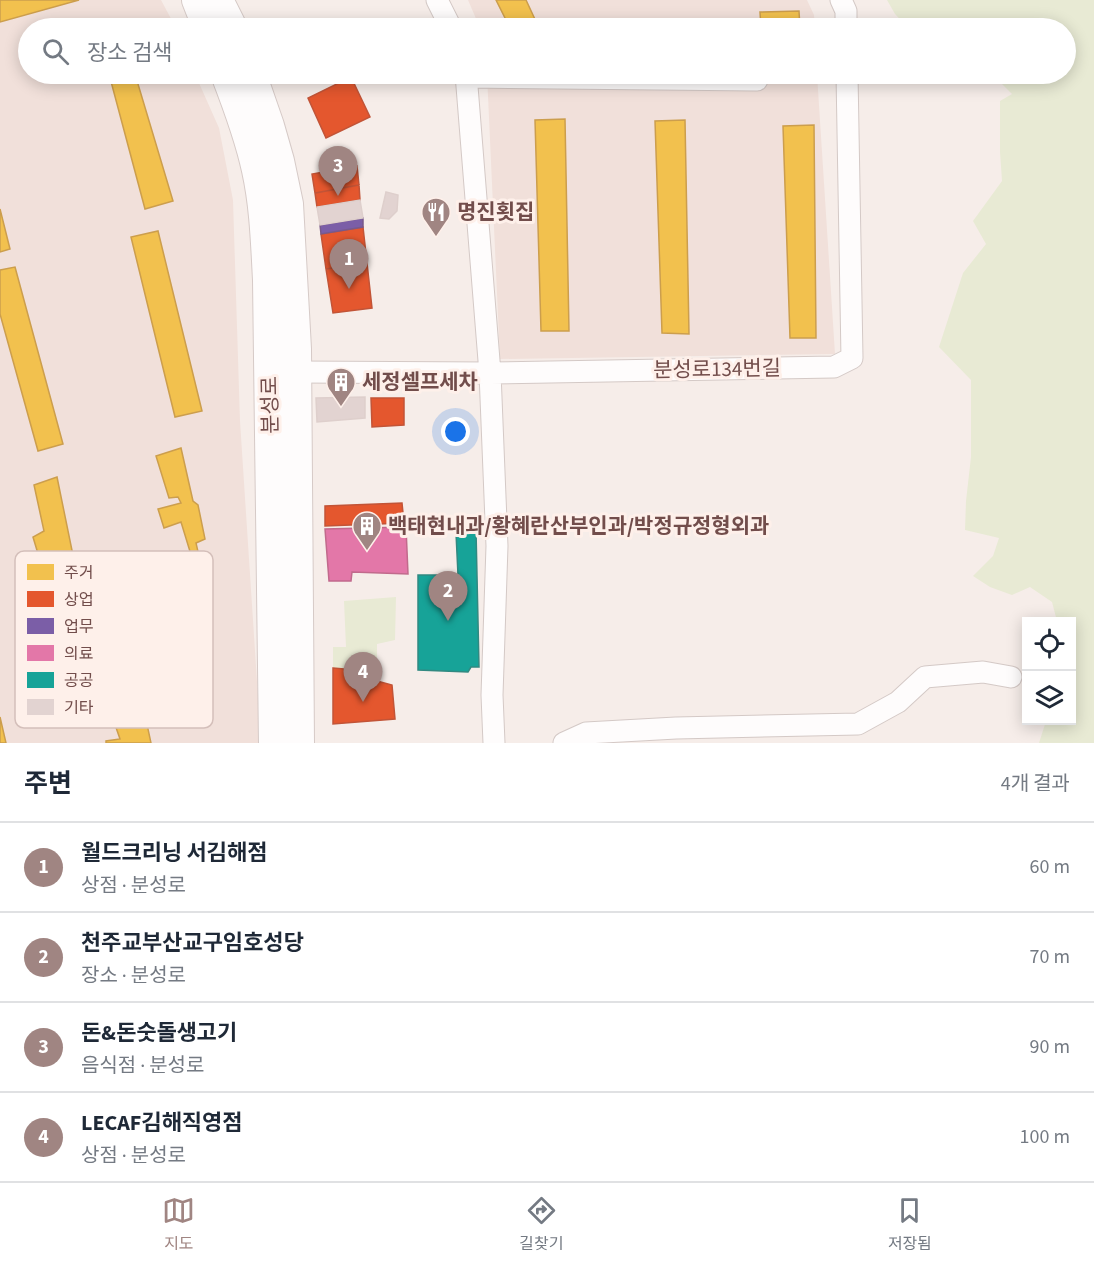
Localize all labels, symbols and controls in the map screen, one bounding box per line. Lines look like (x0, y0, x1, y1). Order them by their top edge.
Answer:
search box (18, 18, 1076, 84)
icon: search (39, 35, 72, 68)
text: 장소 검색 (87, 37, 172, 69)
pin: 3 (318, 146, 358, 196)
restaurant icon: 명진횟집 (420, 196, 452, 238)
place label: 명진횟집 (457, 197, 534, 227)
pin: 1 (330, 240, 368, 289)
street label: 분성로134번길 (653, 353, 781, 385)
building icon: 세정셀프세차 (325, 366, 357, 408)
place label: 세정셀프세차 (362, 367, 478, 397)
street label: 분성로 (254, 376, 286, 434)
your location (441, 417, 470, 446)
building icon: 백태현내과/황혜란산부인과/박정규정형외과 (351, 510, 383, 552)
place label: 백태현내과/황혜란산부인과/박정규정형외과 (388, 511, 769, 541)
legend (15, 551, 213, 728)
text: 주거 (64, 562, 93, 584)
pin: 2 (428, 572, 468, 621)
text: 상업 (64, 589, 93, 611)
text: 업무 (64, 616, 94, 638)
map controls (1022, 617, 1076, 725)
button: locate (1022, 617, 1076, 671)
text: 의료 (64, 643, 93, 665)
pin: 4 (344, 652, 382, 702)
text: 공공 (64, 670, 93, 692)
button: layers (1022, 671, 1076, 725)
text: 기타 (64, 697, 94, 719)
text: 주변 (24, 765, 72, 802)
text: 4개 결과 (1001, 770, 1070, 798)
text: 월드크리닝 서김해점 (81, 837, 268, 869)
text: 1 (38, 853, 49, 881)
text: 60 m (1030, 853, 1070, 881)
text: 상점 · 분성로 (81, 872, 186, 900)
text: 천주교부산교구임호성당 (81, 927, 304, 959)
text: 2 (38, 943, 49, 971)
text: 70 m (1030, 943, 1070, 971)
text: 장소 · 분성로 (81, 962, 186, 990)
text: 돈&돈숫돌생고기 (81, 1017, 237, 1049)
text: 3 (38, 1033, 49, 1061)
text: 90 m (1030, 1033, 1070, 1061)
text: 음식점 · 분성로 (81, 1052, 204, 1080)
text: LECAF김해직영점 (81, 1107, 243, 1139)
text: 4 (38, 1123, 49, 1151)
text: 100 m (1020, 1123, 1070, 1151)
text: 상점 · 분성로 (81, 1142, 186, 1170)
tab: 지도 (162, 1194, 195, 1255)
tab: 길찾기 (519, 1194, 564, 1255)
tab: 저장됨 (888, 1194, 932, 1255)

